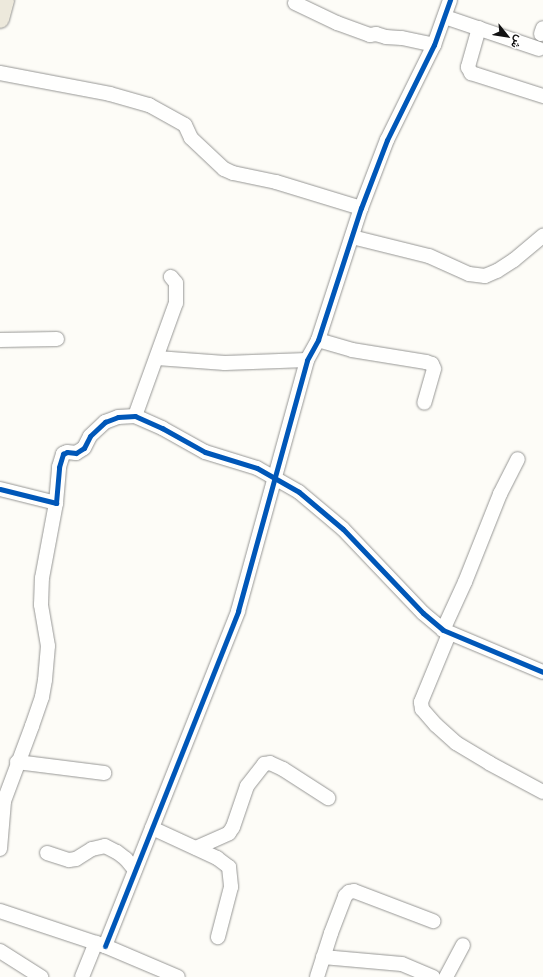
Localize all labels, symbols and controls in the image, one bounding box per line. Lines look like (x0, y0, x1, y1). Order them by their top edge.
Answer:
north arrow (487, 16, 527, 56)
text: ش (508, 33, 527, 51)

